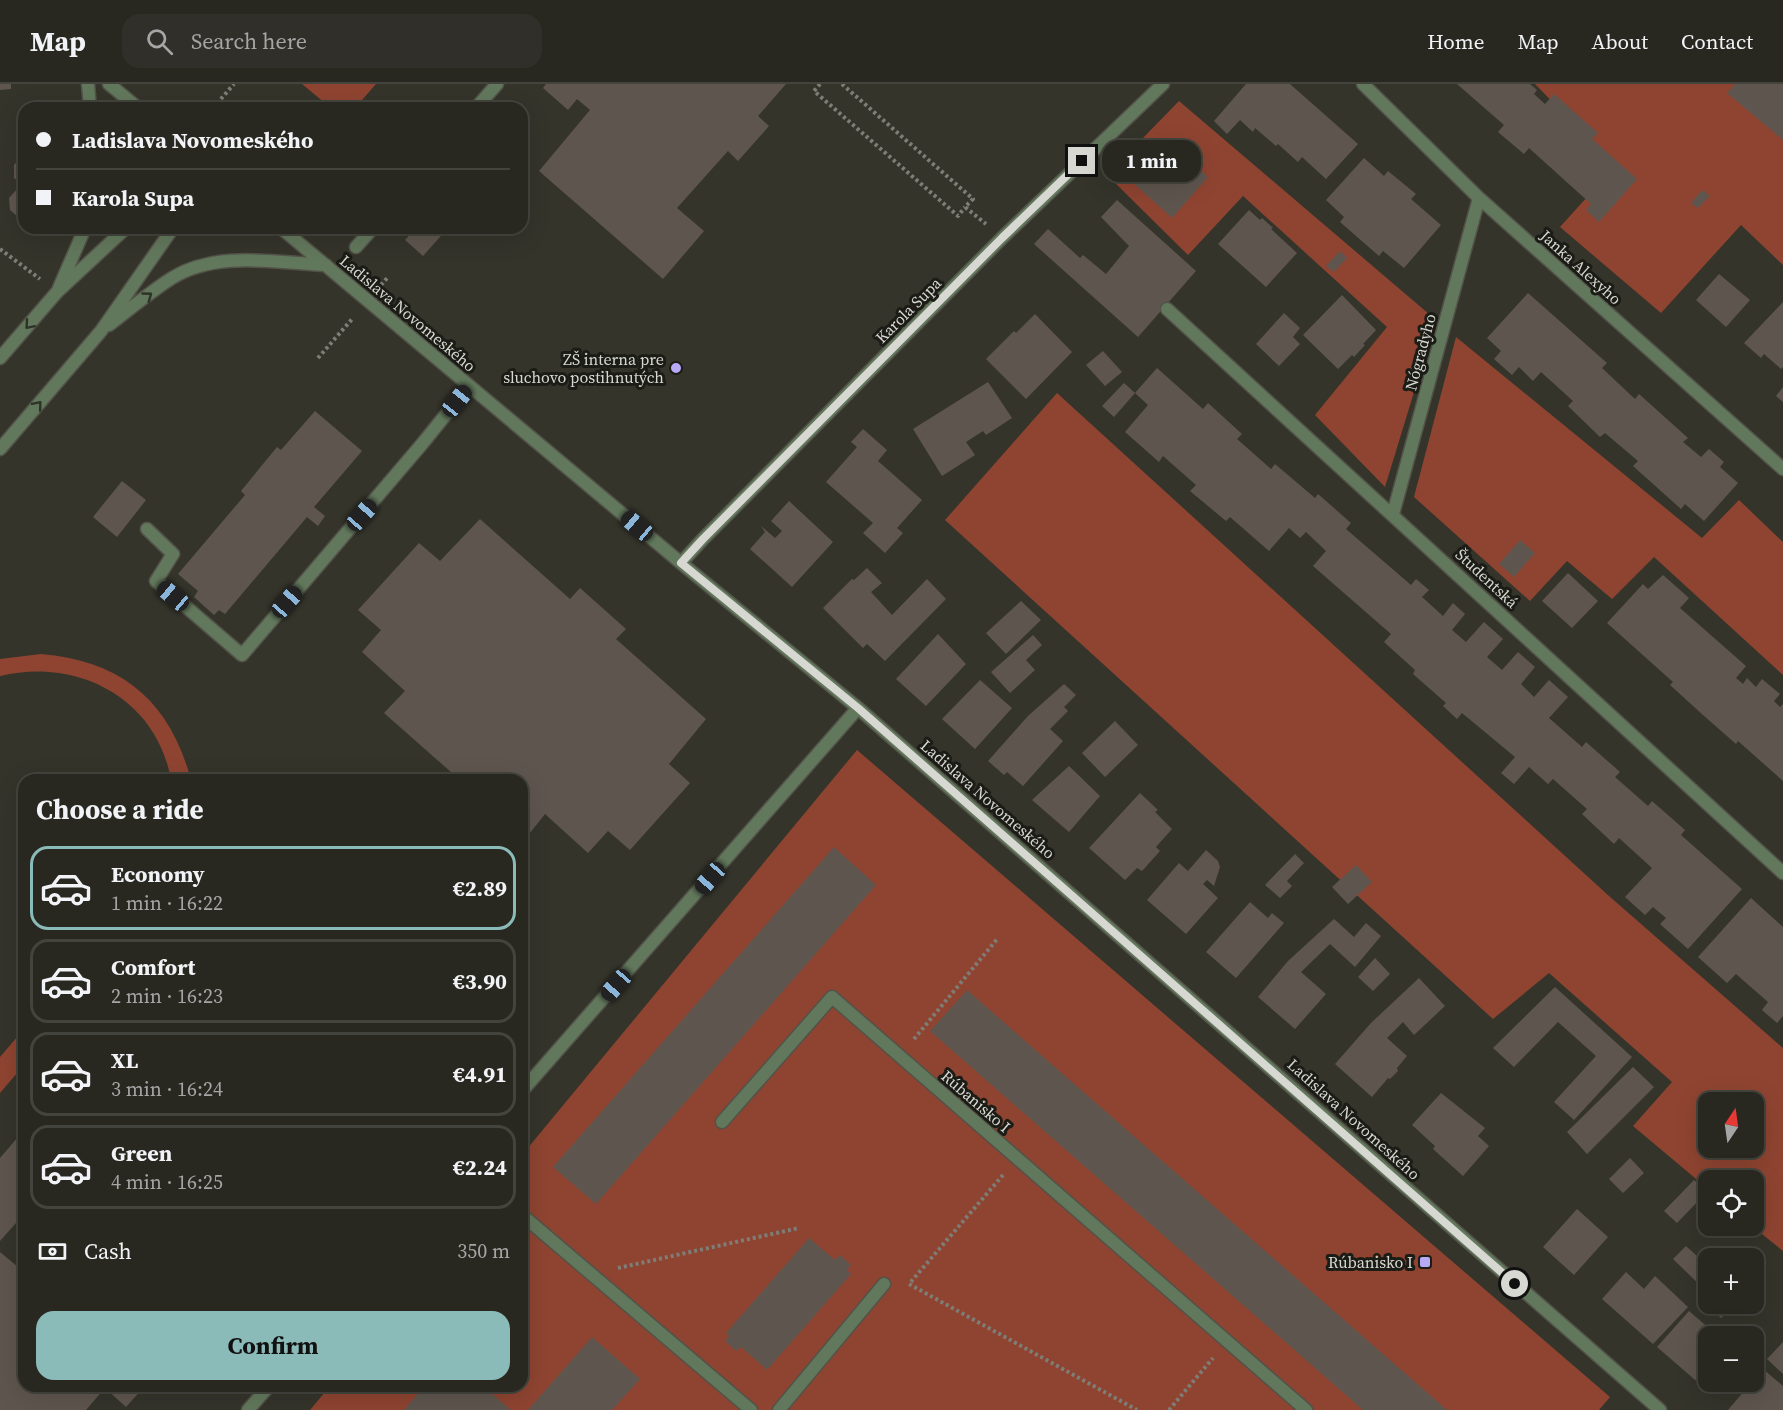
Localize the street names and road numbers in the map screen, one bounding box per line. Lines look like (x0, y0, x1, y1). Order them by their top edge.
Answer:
street label: Janka Alexyho (1535, 224, 1626, 310)
street label: Ladislava Novomeského (335, 249, 481, 377)
street label: Karola Supa (870, 272, 946, 348)
street label: Nógradyho (1399, 311, 1441, 393)
street label: Študentská (1451, 543, 1524, 613)
street label: Ladislava Novomeského (916, 734, 1060, 864)
street label: Ladislava Novomeského (1283, 1053, 1425, 1185)
street label: Rúbanisko I (937, 1065, 1015, 1137)

